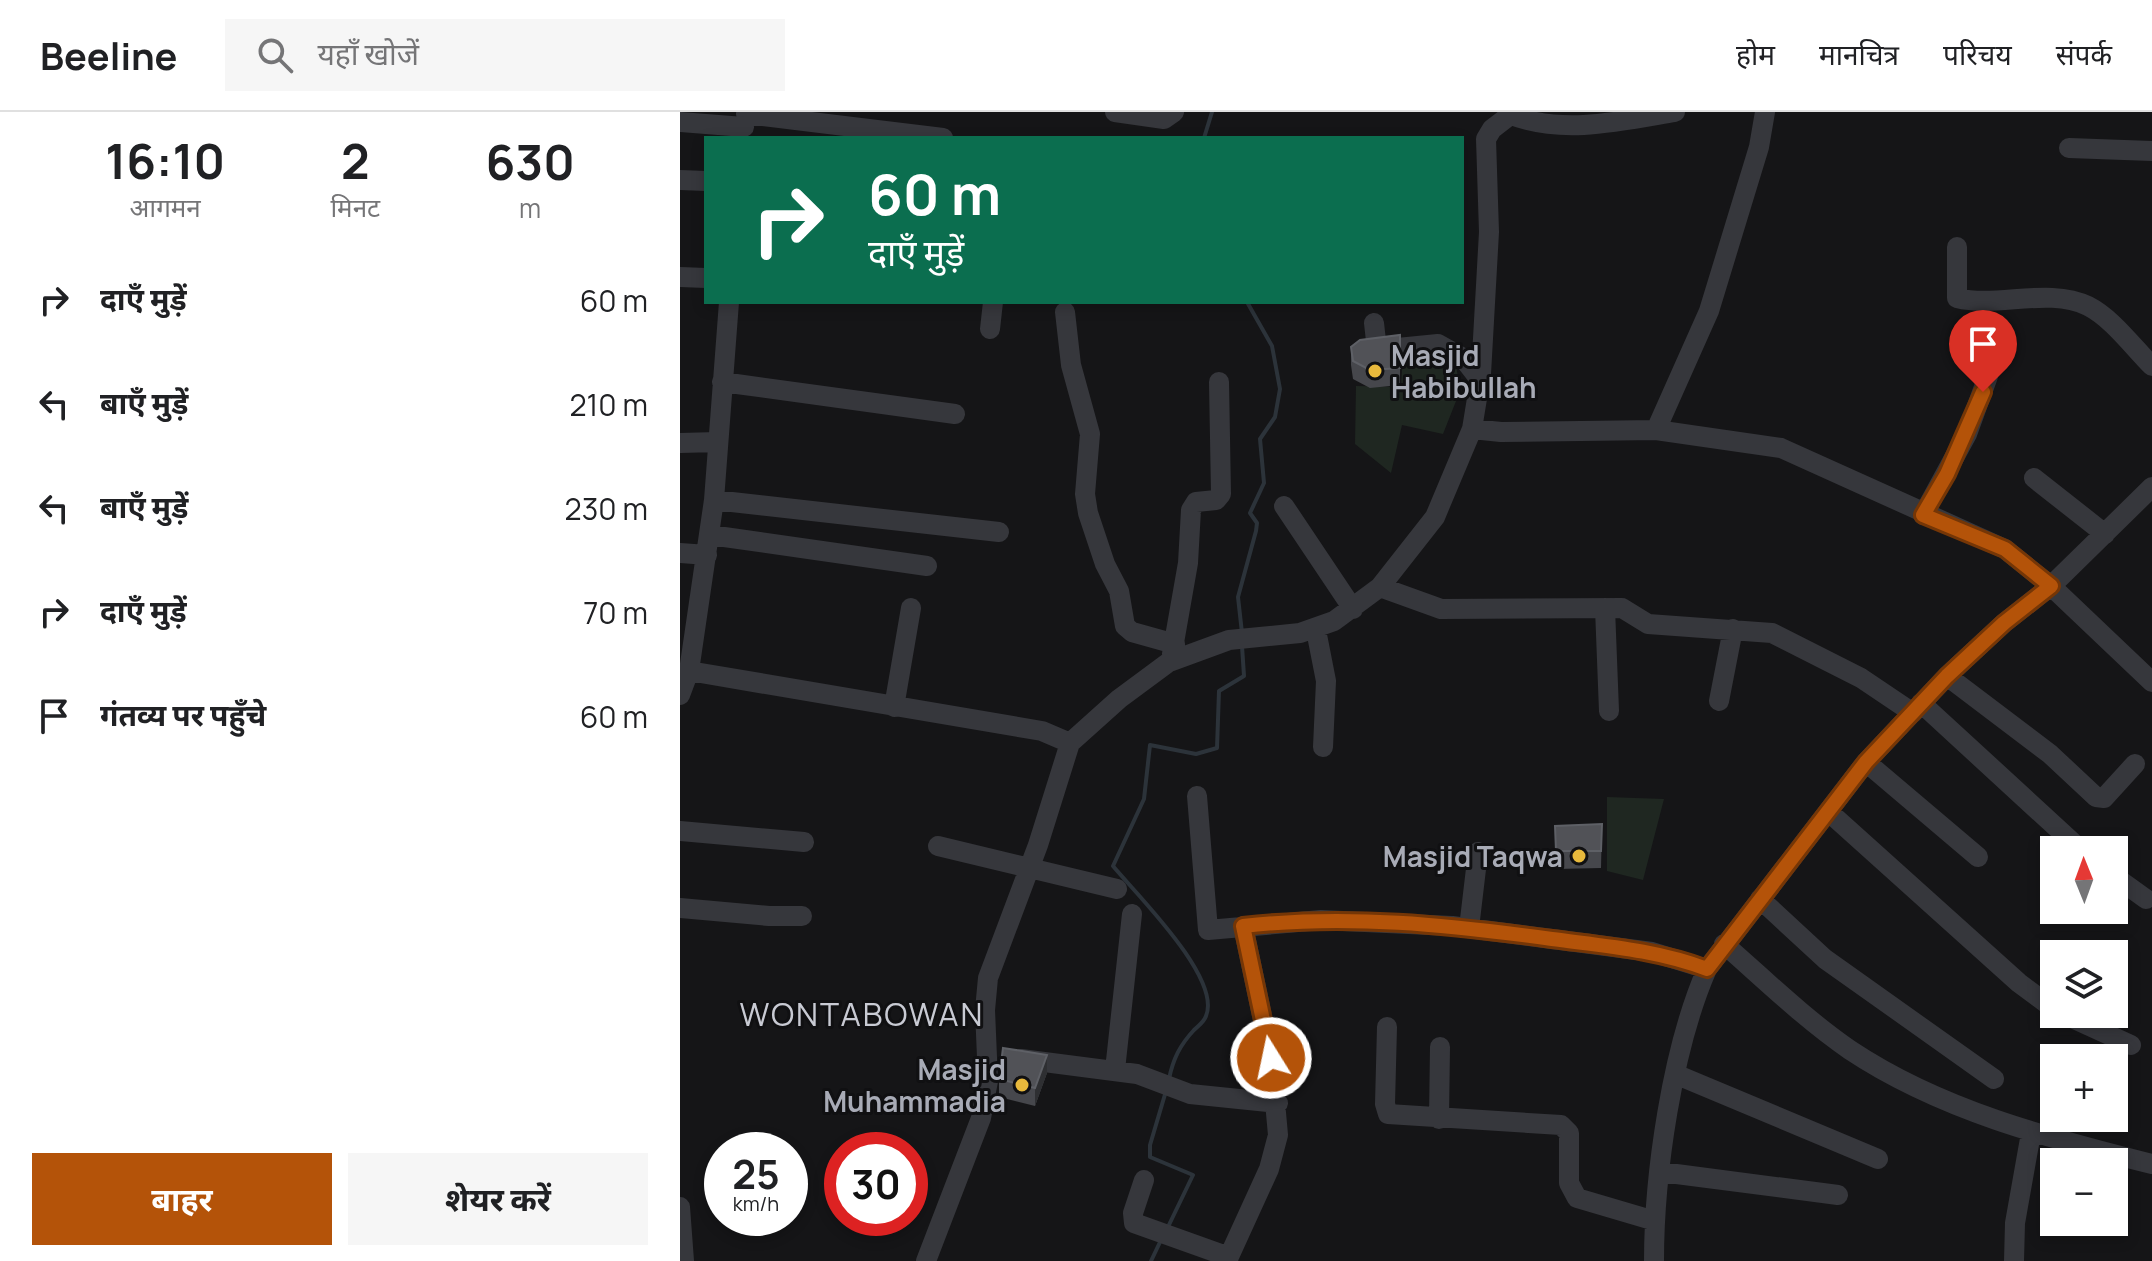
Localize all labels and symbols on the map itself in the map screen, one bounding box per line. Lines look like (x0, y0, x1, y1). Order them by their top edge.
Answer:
pin (1949, 310, 2017, 392)
place label: Masjid Habibullah (1391, 336, 1537, 406)
marker: Masjid Habibullah (1366, 362, 1384, 380)
north arrow (2040, 836, 2128, 924)
place label: Masjid Taqwa (1383, 837, 1563, 875)
marker: Masjid Taqwa (1570, 847, 1588, 865)
district label: WONTABOWAN (740, 992, 984, 1036)
position arrow (1229, 1016, 1313, 1100)
place label: Masjid Muhammadia (823, 1050, 1006, 1120)
marker: Masjid Muhammadia (1013, 1076, 1031, 1094)
speed limit sign: 30 (824, 1132, 928, 1236)

